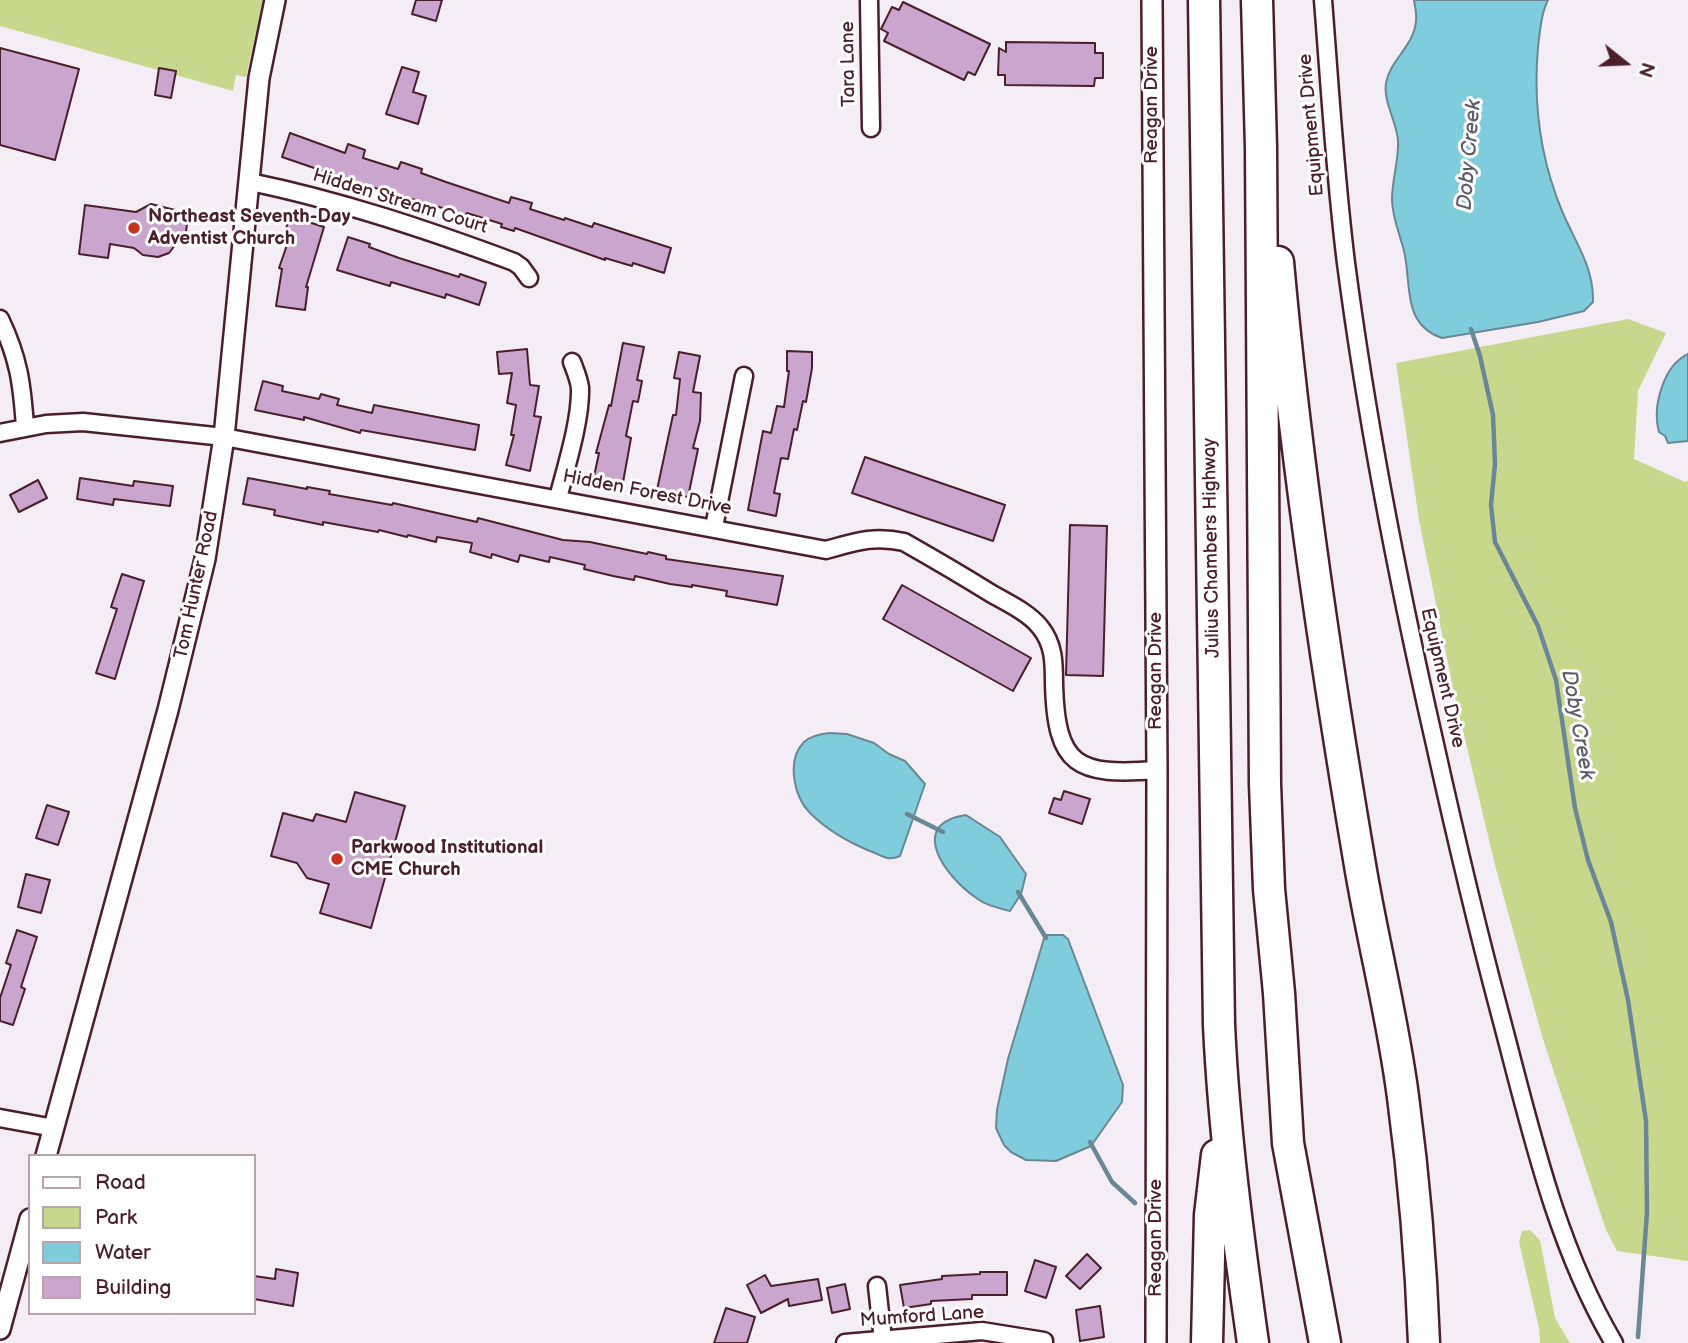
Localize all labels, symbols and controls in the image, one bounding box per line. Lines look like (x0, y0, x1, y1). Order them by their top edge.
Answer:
street label: Tara Lane (837, 21, 861, 107)
north arrow (1590, 28, 1660, 98)
street label: Reagan Drive (1141, 46, 1163, 164)
street label: Equipment Drive (1294, 53, 1330, 197)
text: N (1632, 59, 1659, 80)
water label: Doby Creek (1453, 99, 1487, 211)
street label: Hidden Stream Court (310, 165, 490, 239)
place label: Northeast Seventh-Day Adventist Church (148, 206, 350, 250)
marker: Northeast Seventh-Day Adventist Church (126, 220, 142, 236)
street label: Julius Chambers Highway (1199, 438, 1225, 658)
street label: Hidden Forest Drive (561, 465, 733, 521)
street label: Tom Hunter Road (170, 509, 224, 661)
street label: Equipment Drive (1415, 606, 1469, 750)
street label: Reagan Drive (1145, 612, 1167, 730)
water label: Doby Creek (1555, 668, 1599, 782)
place label: Parkwood Institutional CME Church (351, 837, 543, 881)
marker: Parkwood Institutional CME Church (329, 851, 345, 867)
legend (28, 1154, 256, 1315)
text: Road (95, 1170, 146, 1195)
street label: Reagan Drive (1145, 1179, 1167, 1297)
text: Park (95, 1205, 137, 1230)
text: Water (95, 1240, 151, 1265)
text: Building (95, 1275, 171, 1300)
street label: Mumford Lane (859, 1301, 985, 1333)

